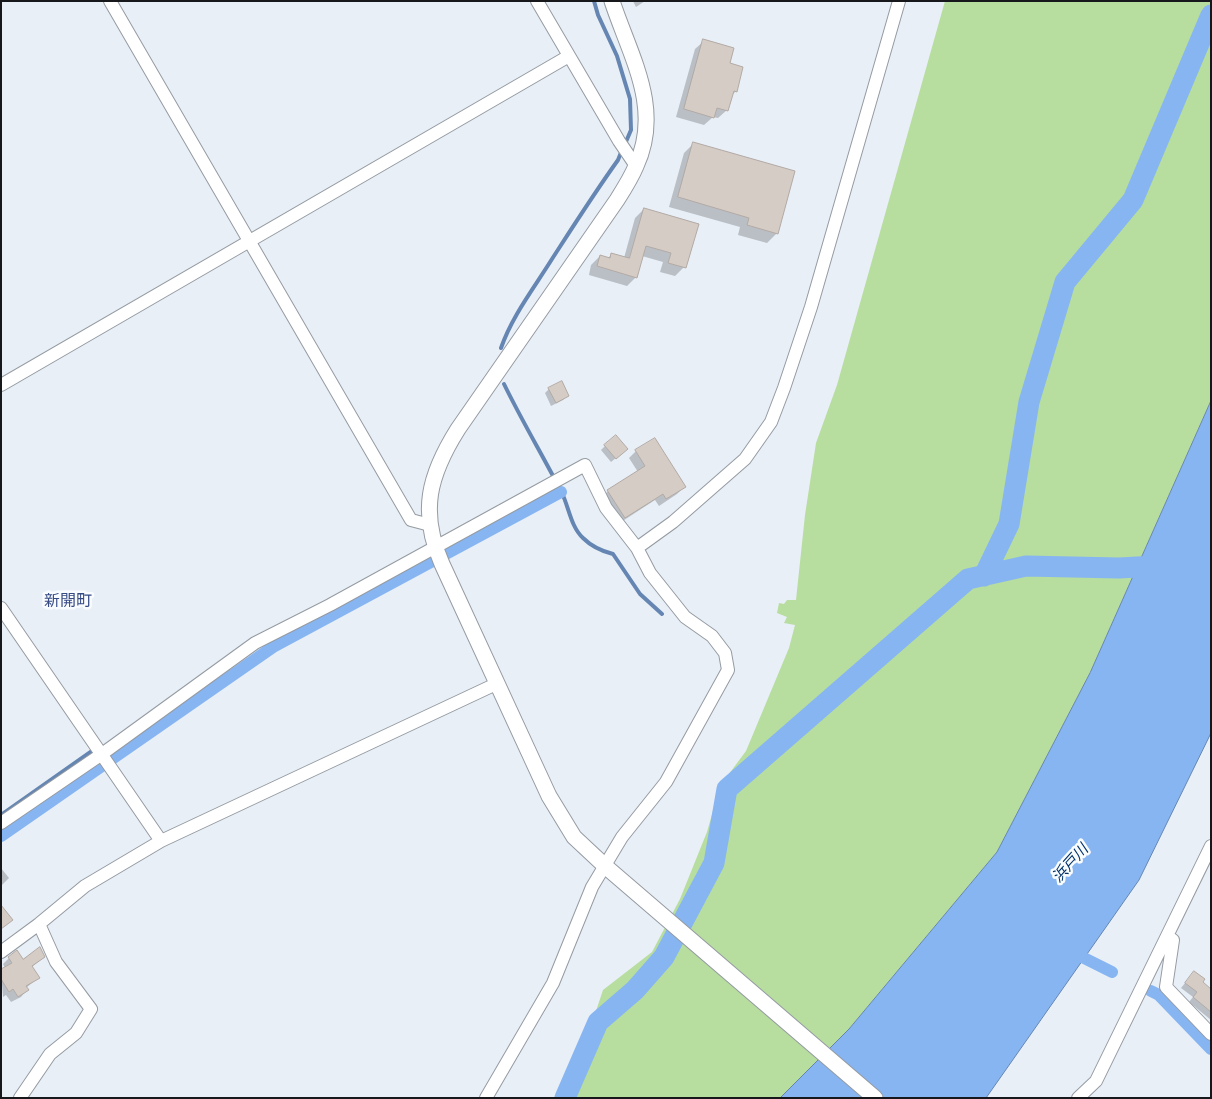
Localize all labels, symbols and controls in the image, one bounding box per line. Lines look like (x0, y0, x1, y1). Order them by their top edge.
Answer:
district label: 新開町 (44, 592, 92, 612)
water label: 浜戸川 (1049, 841, 1093, 887)

